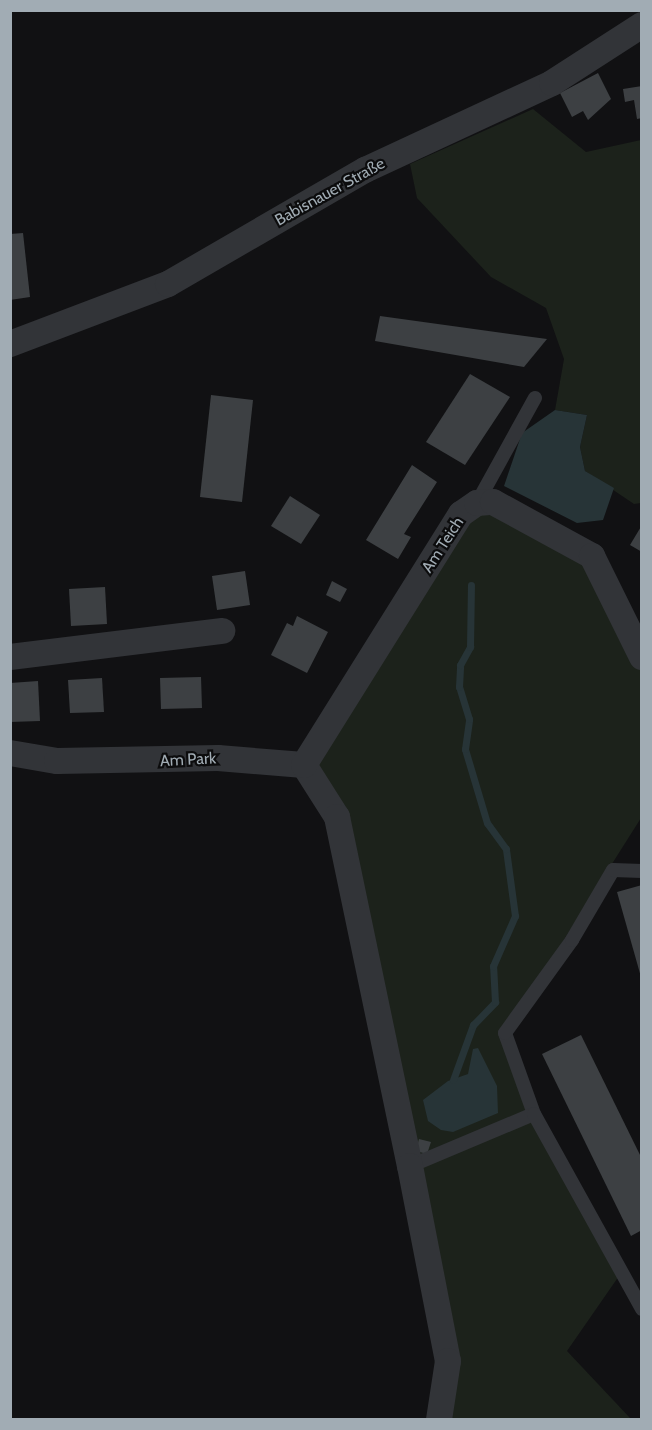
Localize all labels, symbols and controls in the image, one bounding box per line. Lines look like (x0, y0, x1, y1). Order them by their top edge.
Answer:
street label: Babisnauer Straße (272, 154, 388, 230)
street label: Am Teich (418, 514, 468, 576)
street label: Am Park (159, 749, 217, 771)

